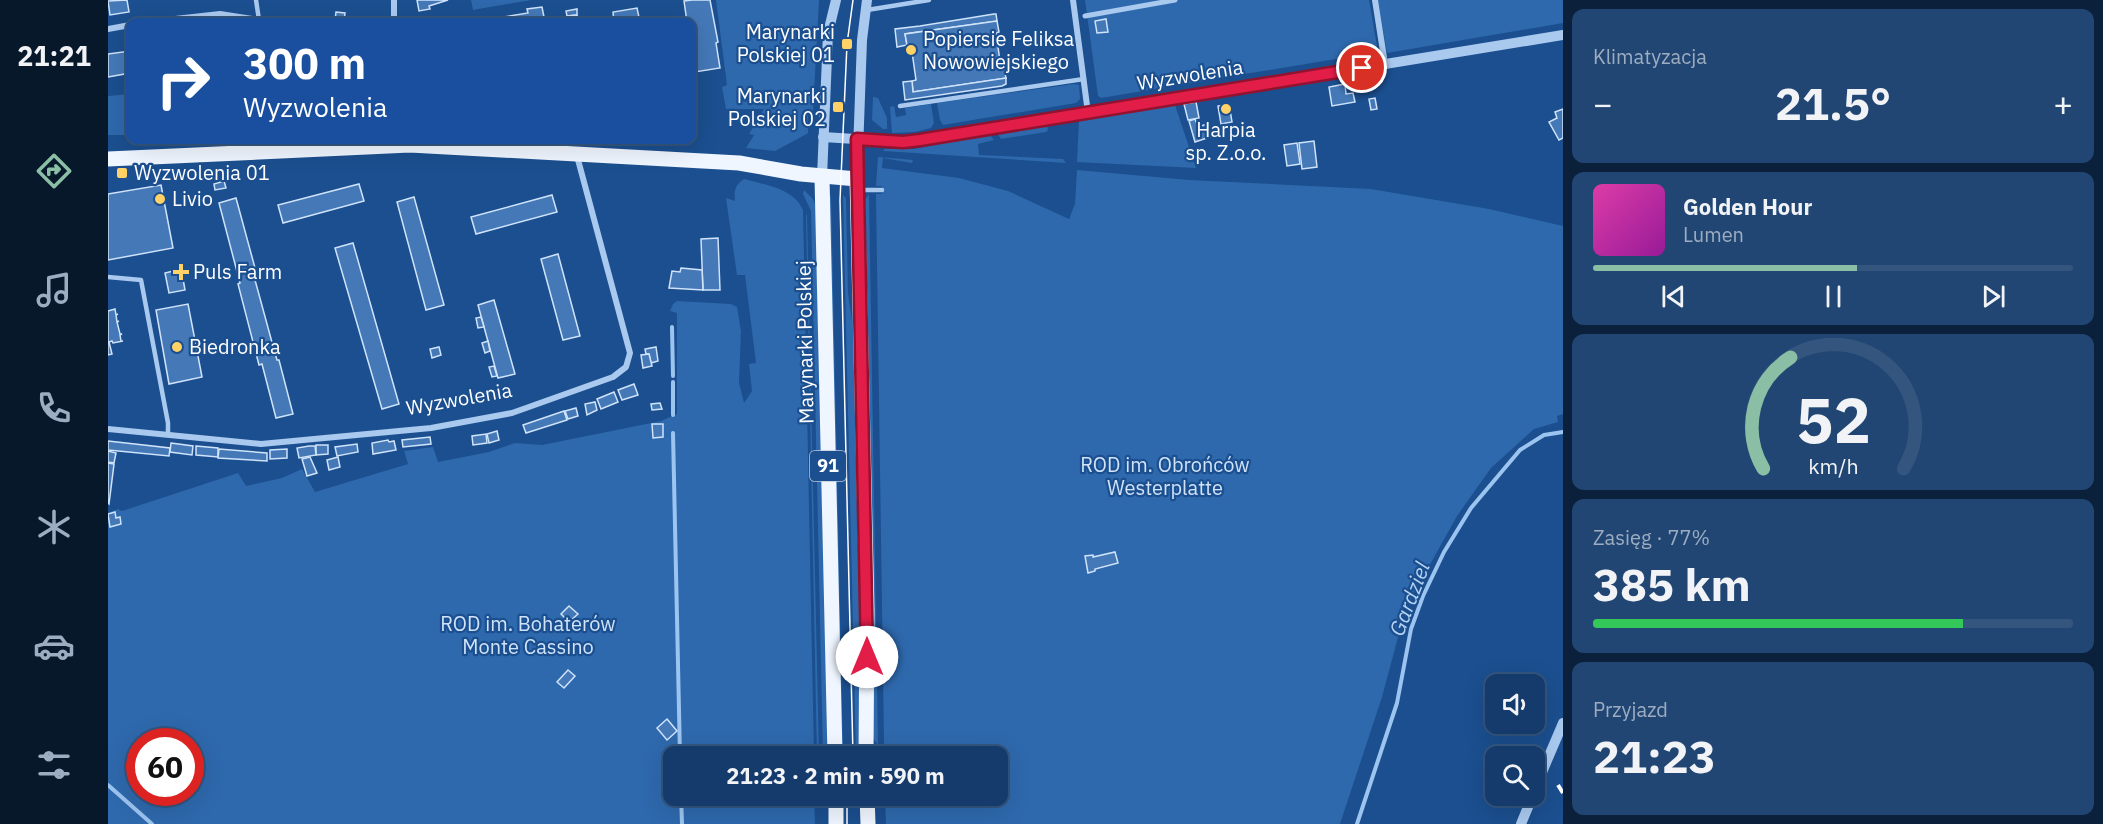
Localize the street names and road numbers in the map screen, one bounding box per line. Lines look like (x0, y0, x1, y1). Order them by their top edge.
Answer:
street label: Wyzwolenia (1135, 53, 1245, 96)
street label: Marynarki Polskiej (790, 260, 819, 424)
street label: Wyzwolenia (404, 376, 514, 421)
road number: 91 (810, 451, 846, 481)

